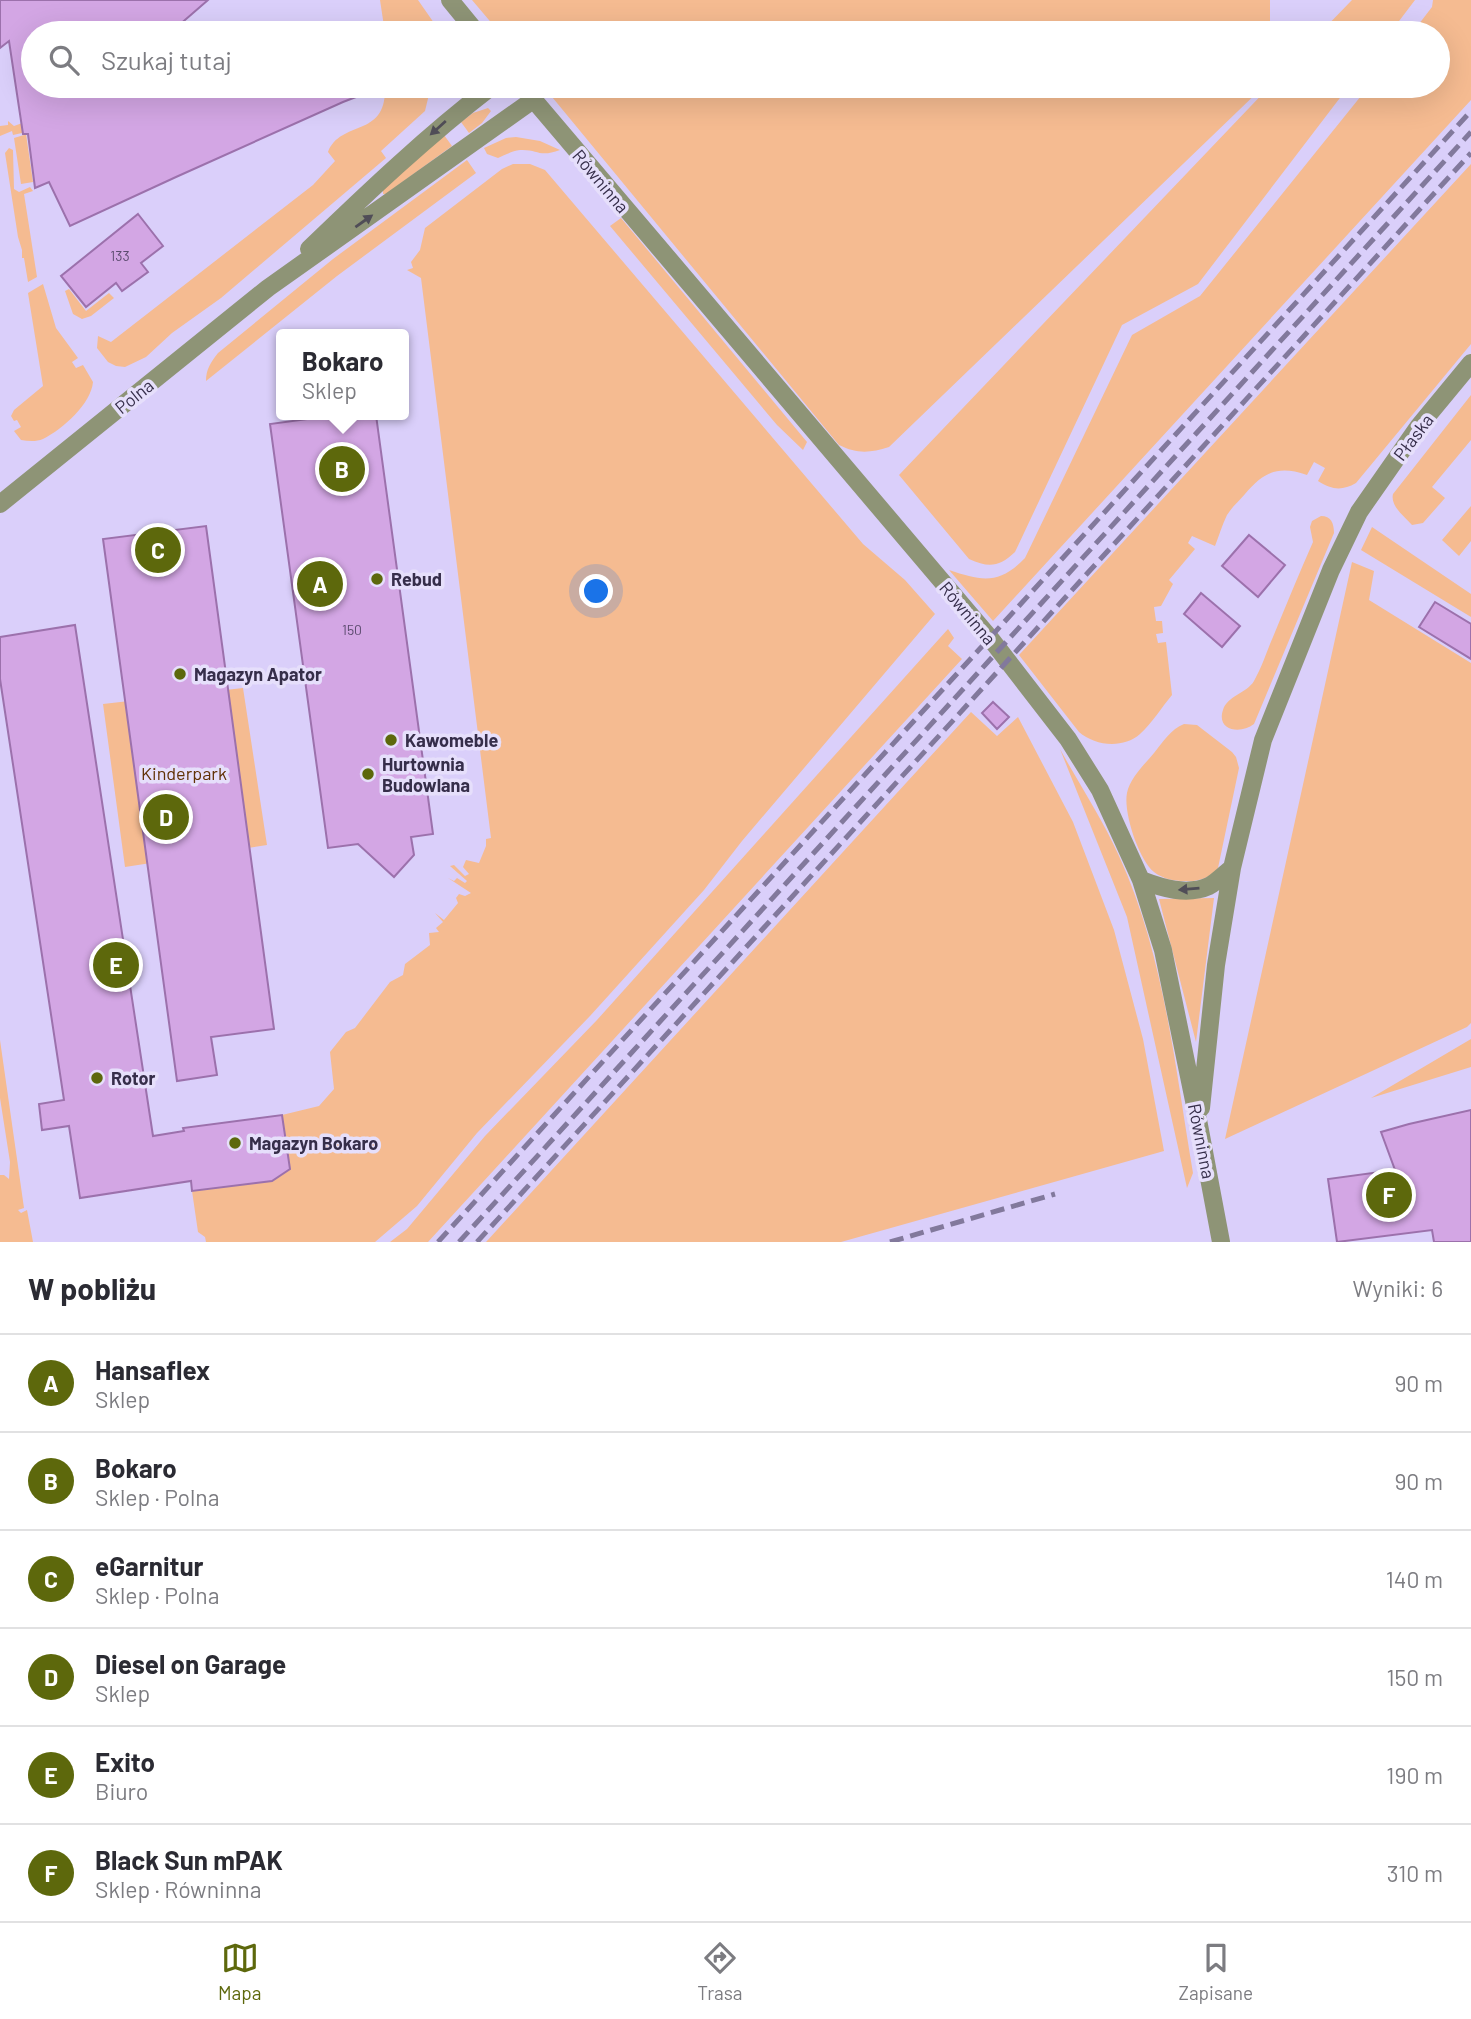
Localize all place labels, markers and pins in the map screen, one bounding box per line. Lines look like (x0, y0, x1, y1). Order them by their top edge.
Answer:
pin: B (319, 443, 365, 495)
pin: C (135, 524, 181, 576)
pin: A (297, 558, 343, 610)
place label: Rebud (391, 568, 442, 590)
marker: Rebud (369, 571, 385, 587)
place label: Magazyn Apator (194, 663, 322, 685)
marker: Magazyn Apator (172, 666, 188, 682)
place label: Kawomeble (405, 729, 498, 751)
marker: Kawomeble (383, 732, 399, 748)
place label: Hurtownia Budowlana (382, 753, 470, 796)
marker: Hurtownia Budowlana (360, 766, 376, 782)
pin: D (143, 791, 189, 843)
pin: E (93, 939, 139, 991)
place label: Rotor (111, 1067, 155, 1089)
marker: Rotor (89, 1070, 105, 1086)
place label: Magazyn Bokaro (249, 1132, 378, 1154)
marker: Magazyn Bokaro (227, 1135, 243, 1151)
pin: F (1366, 1169, 1412, 1221)

